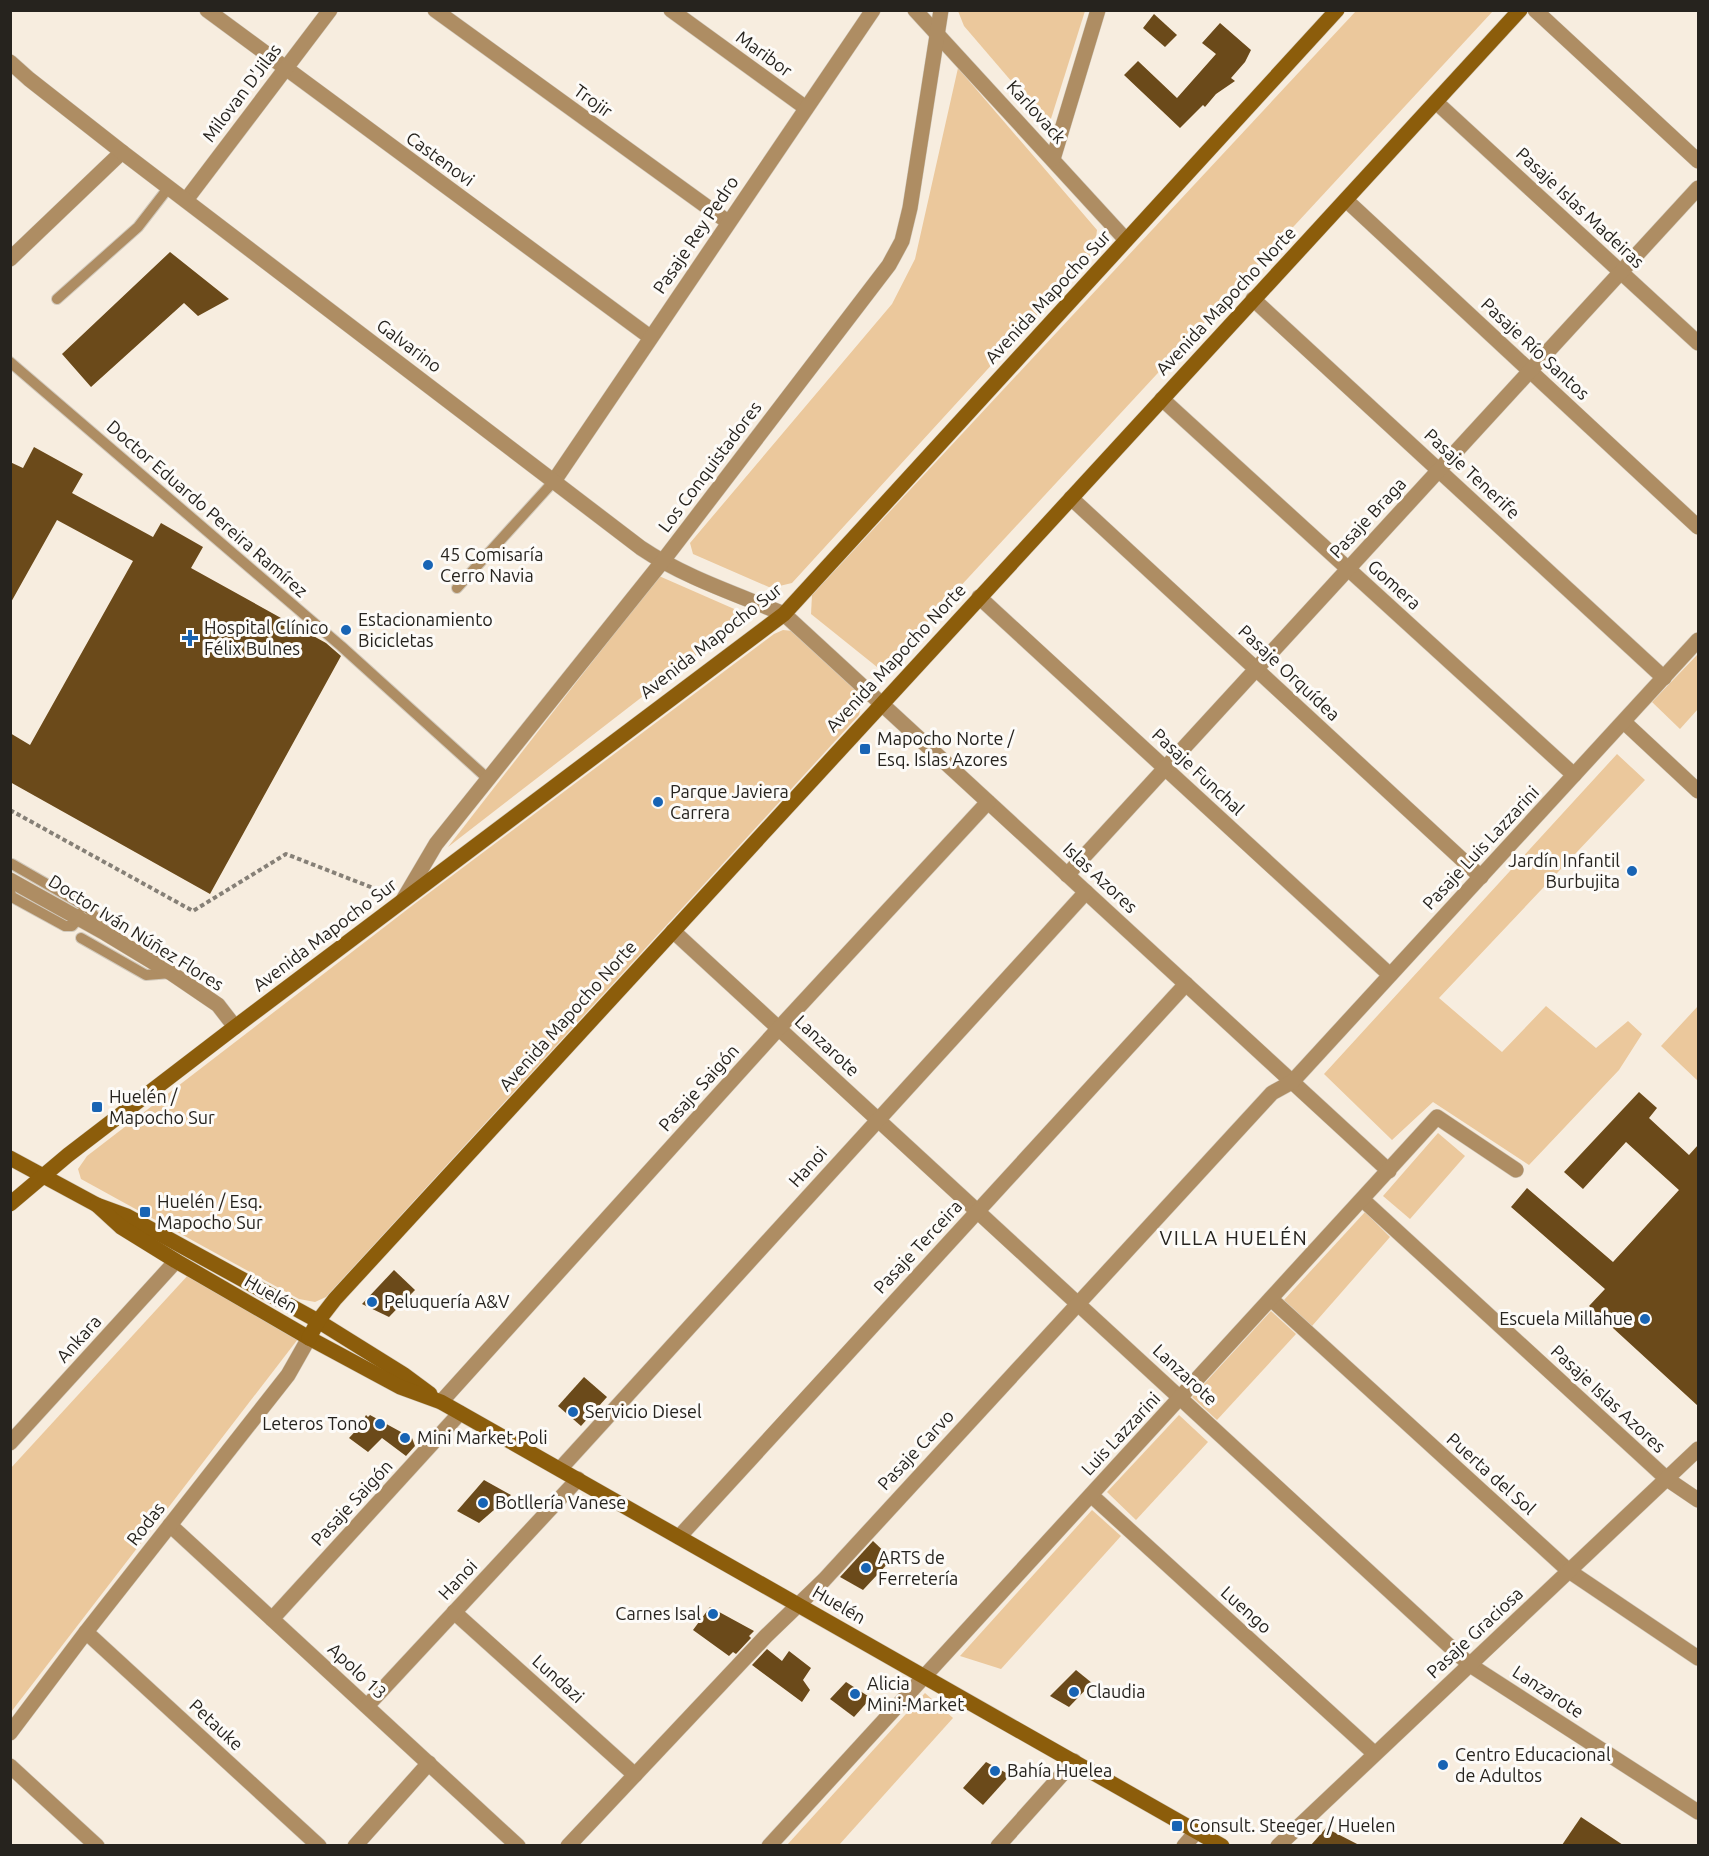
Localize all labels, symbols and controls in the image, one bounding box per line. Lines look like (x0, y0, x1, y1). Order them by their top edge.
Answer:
street label: Maribor (733, 26, 796, 80)
street label: Milovan D'Jilas (198, 39, 285, 145)
street label: Karlovack (1003, 76, 1070, 147)
street label: Trojir (571, 80, 617, 121)
street label: Castenovi (403, 127, 478, 190)
street label: Pasaje Islas Madeiras (1513, 143, 1649, 272)
street label: Pasaje Rey Pedro (648, 172, 742, 297)
street label: Avenida Mapocho Norte (1151, 222, 1299, 378)
street label: Avenida Mapocho Sur (980, 226, 1114, 367)
street label: Pasaje Río Santos (1478, 293, 1594, 403)
street label: Galvarino (373, 314, 446, 376)
street label: Los Conquistadores (654, 397, 765, 536)
street label: Doctor Eduardo Pereira Ramírez (103, 416, 312, 601)
street label: Pasaje Tenerife (1421, 424, 1524, 522)
street label: Pasaje Braga (1325, 473, 1410, 562)
place label: 45 Comisaría Cerro Navia (440, 544, 543, 585)
street label: Gomera (1364, 555, 1425, 613)
marker: 45 Comisaría Cerro Navia (421, 558, 435, 572)
street label: Avenida Mapocho Sur (635, 579, 785, 702)
street label: Avenida Mapocho Norte (821, 579, 969, 735)
place label: Estacionamiento Bicicletas (358, 609, 493, 650)
place label: Hospital Clínico Félix Bulnes (204, 617, 329, 658)
street label: Pasaje Orquídea (1235, 620, 1344, 724)
marker: Estacionamiento Bicicletas (339, 623, 353, 637)
marker: Hospital Clínico Félix Bulnes (181, 629, 199, 647)
street label: Pasaje Funchal (1149, 724, 1249, 819)
place label: Mapocho Norte / Esq. Islas Azores (877, 728, 1016, 769)
marker: Mapocho Norte / Esq. Islas Azores (858, 742, 872, 756)
place label: Parque Javiera Carrera (670, 781, 789, 822)
street label: Pasaje Luis Lazzarini (1418, 782, 1543, 913)
marker: Parque Javiera Carrera (651, 795, 665, 809)
street label: Islas Azores (1060, 838, 1142, 917)
place label: Jardín Infantil Burbujita (1508, 850, 1620, 891)
marker: Jardín Infantil Burbujita (1625, 864, 1639, 878)
street label: Doctor Iván Núñez Flores (46, 870, 228, 994)
street label: Avenida Mapocho Sur (249, 874, 400, 995)
street label: Avenida Mapocho Norte (495, 936, 640, 1095)
street label: Lanzarote (791, 1010, 864, 1080)
street label: Pasaje Saigón (654, 1040, 742, 1135)
place label: Huelén / Mapocho Sur (109, 1086, 215, 1127)
marker: Huelén / Mapocho Sur (90, 1100, 104, 1114)
street label: Hanoi (784, 1142, 830, 1190)
place label: Huelén / Esq. Mapocho Sur (157, 1191, 263, 1232)
street label: Pasaje Terceira (869, 1196, 965, 1297)
marker: Huelén / Esq. Mapocho Sur (138, 1205, 152, 1219)
district label: VILLA HUELÉN (1160, 1226, 1308, 1249)
street label: Huelén (242, 1270, 301, 1316)
place label: Peluquería A&V (384, 1291, 510, 1311)
marker: Peluquería A&V (365, 1295, 379, 1309)
place label: Escuela Millahue (1499, 1308, 1633, 1328)
street label: Ankara (52, 1311, 105, 1366)
marker: Escuela Millahue (1638, 1312, 1652, 1326)
street label: Lanzarote (1149, 1339, 1222, 1409)
street label: Pasaje Islas Azores (1547, 1340, 1670, 1456)
street label: Luis Lazzarini (1077, 1388, 1164, 1479)
place label: Servicio Diesel (585, 1401, 702, 1421)
marker: Servicio Diesel (566, 1405, 580, 1419)
street label: Pasaje Carvo (873, 1405, 957, 1493)
place label: Leteros Tono (262, 1413, 368, 1433)
marker: Leteros Tono (373, 1417, 387, 1431)
place label: Mini Market Poli (417, 1427, 548, 1447)
street label: Puerta del Sol (1443, 1428, 1540, 1518)
marker: Mini Market Poli (398, 1431, 412, 1445)
street label: Pasaje Saigón (307, 1455, 396, 1549)
place label: Botllería Vanese (495, 1492, 626, 1512)
marker: Botllería Vanese (476, 1496, 490, 1510)
street label: Rodas (122, 1498, 168, 1549)
place label: ARTS de Ferretería (878, 1547, 958, 1588)
street label: Hanoi (434, 1555, 481, 1603)
marker: ARTS de Ferretería (859, 1561, 873, 1575)
street label: Huelén (810, 1581, 869, 1627)
street label: Luengo (1217, 1582, 1276, 1637)
street label: Pasaje Graciosa (1422, 1583, 1526, 1682)
place label: Carnes Isal (615, 1603, 701, 1623)
marker: Carnes Isal (706, 1607, 720, 1621)
street label: Apolo 13 (324, 1638, 391, 1702)
street label: Lundazi (529, 1650, 588, 1706)
street label: Lanzarote (1509, 1661, 1588, 1721)
place label: Alicia Mini-Market (867, 1673, 964, 1714)
place label: Claudia (1086, 1681, 1145, 1701)
marker: Claudia (1067, 1685, 1081, 1699)
marker: Alicia Mini-Market (848, 1687, 862, 1701)
street label: Petauke (186, 1695, 248, 1754)
place label: Centro Educacional de Adultos (1455, 1744, 1611, 1785)
marker: Centro Educacional de Adultos (1436, 1758, 1450, 1772)
place label: Bahía Huelea (1007, 1760, 1112, 1780)
marker: Bahía Huelea (988, 1764, 1002, 1778)
place label: Consult. Steeger / Huelen (1189, 1815, 1395, 1835)
marker: Consult. Steeger / Huelen (1170, 1819, 1184, 1833)

